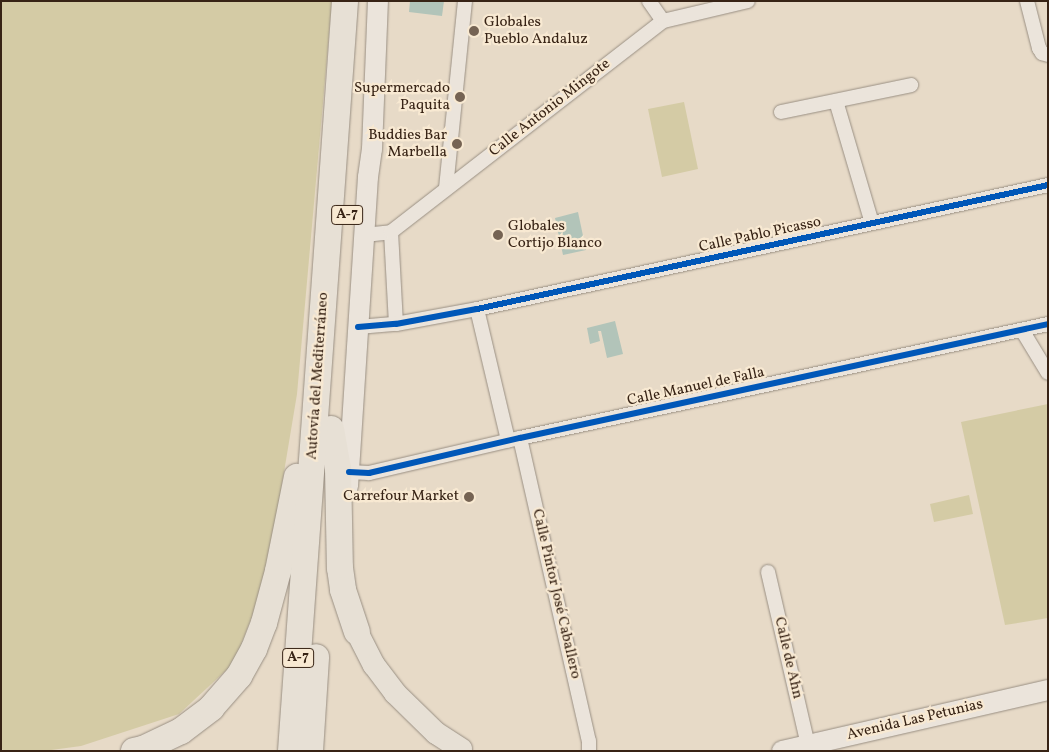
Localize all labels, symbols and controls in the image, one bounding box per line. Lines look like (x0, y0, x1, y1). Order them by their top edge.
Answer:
place label: Globales Pueblo Andaluz (484, 13, 588, 48)
marker: Globales Pueblo Andaluz (468, 25, 480, 37)
street label: Calle Antonio Mingote (486, 55, 614, 161)
place label: Supermercado Paquita (354, 79, 450, 114)
marker: Supermercado Paquita (454, 91, 466, 103)
place label: Buddies Bar Marbella (368, 126, 447, 161)
marker: Buddies Bar Marbella (451, 138, 463, 150)
road number: A-7 (331, 204, 363, 226)
street label: Calle Pablo Picasso (697, 213, 823, 257)
place label: Globales Cortijo Blanco (508, 217, 602, 252)
marker: Globales Cortijo Blanco (492, 229, 504, 241)
street label: Autovía del Mediterráneo (303, 292, 333, 460)
street label: Calle Manuel de Falla (626, 364, 766, 410)
place label: Carrefour Market (343, 488, 459, 506)
marker: Carrefour Market (463, 491, 475, 503)
street label: Calle Pintor José Caballero (528, 507, 584, 681)
street label: Calle de Ahn (770, 615, 806, 701)
road number: A-7 (282, 646, 314, 670)
street label: Avenida Las Petunias (845, 696, 985, 744)

